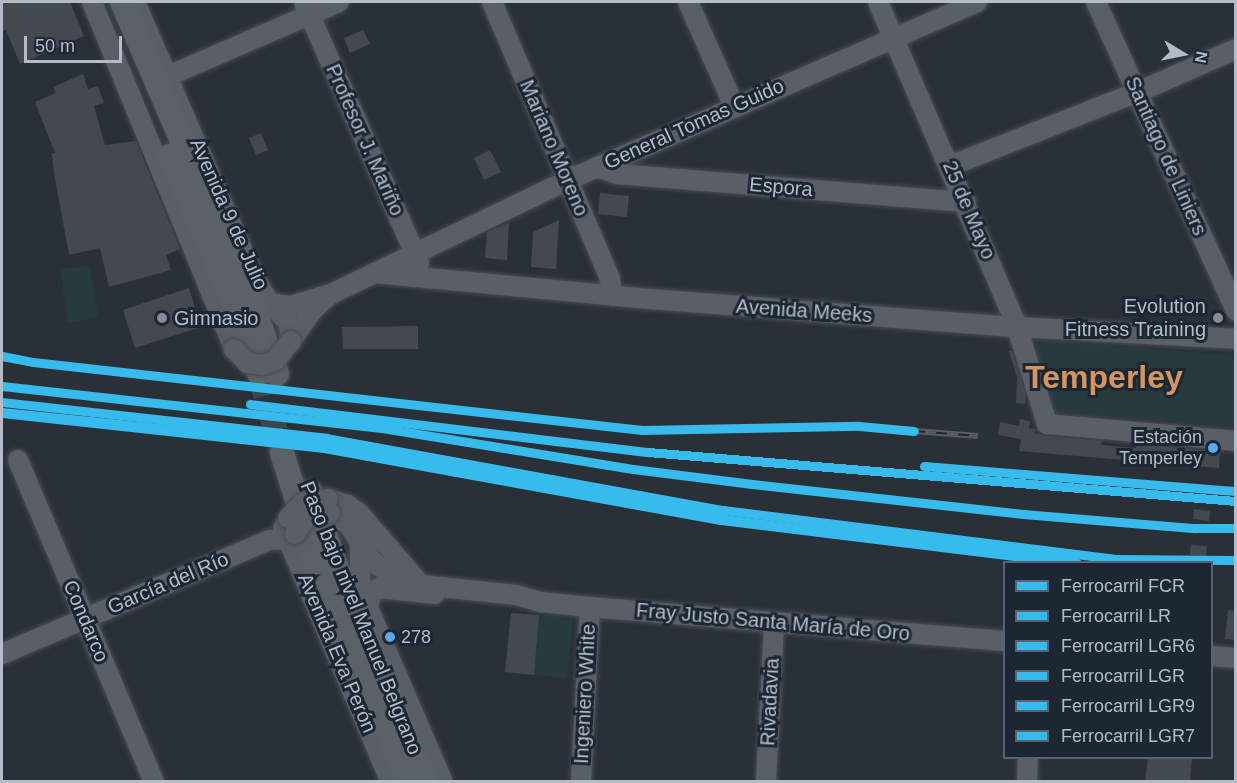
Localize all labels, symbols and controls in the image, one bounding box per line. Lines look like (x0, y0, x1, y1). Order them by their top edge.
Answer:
scale bar (27, 24, 124, 62)
north arrow (1153, 24, 1213, 84)
text: 50 m (35, 36, 75, 56)
text: N (1192, 50, 1211, 64)
street label: Profesor J. Mariño (321, 60, 409, 220)
street label: General Tomas Guido (600, 73, 788, 175)
street label: Santiago de Liniers (1120, 73, 1212, 239)
street label: Mariano Moreno (515, 76, 593, 220)
street label: Avenida 9 de Julio (185, 135, 273, 293)
street label: 25 de Mayo (938, 157, 1000, 263)
street label: Espora (748, 172, 814, 202)
street label: Avenida Meeks (735, 294, 873, 328)
place label: Evolution Fitness Training (1064, 294, 1206, 341)
place label: Gimnasio (174, 306, 258, 330)
marker: Gimnasio (155, 311, 169, 325)
marker: Evolution Fitness Training (1211, 311, 1225, 325)
district label: Temperley (1025, 358, 1183, 396)
place label: Estación Temperley (1119, 427, 1202, 470)
marker: Estación Temperley (1207, 442, 1219, 454)
street label: Paso bajo nivel Manuel Belgrano (295, 478, 427, 758)
street label: García del Río (104, 547, 232, 619)
legend (1003, 561, 1213, 759)
street label: Avenida Eva Perón (293, 570, 381, 736)
street label: Condarco (58, 576, 114, 666)
text: Ferrocarril FCR (1061, 576, 1185, 596)
street label: Fray Justo Santa María de Oro (635, 598, 911, 646)
text: Ferrocarril LR (1061, 606, 1171, 626)
street label: Ingeniero White (569, 623, 601, 765)
place label: 278 (401, 626, 431, 648)
marker: 278 (384, 631, 396, 643)
text: Ferrocarril LGR6 (1061, 636, 1195, 656)
street label: Rivadavia (756, 658, 784, 746)
text: Ferrocarril LGR (1061, 666, 1185, 686)
text: Ferrocarril LGR9 (1061, 696, 1195, 716)
text: Ferrocarril LGR7 (1061, 726, 1195, 746)

